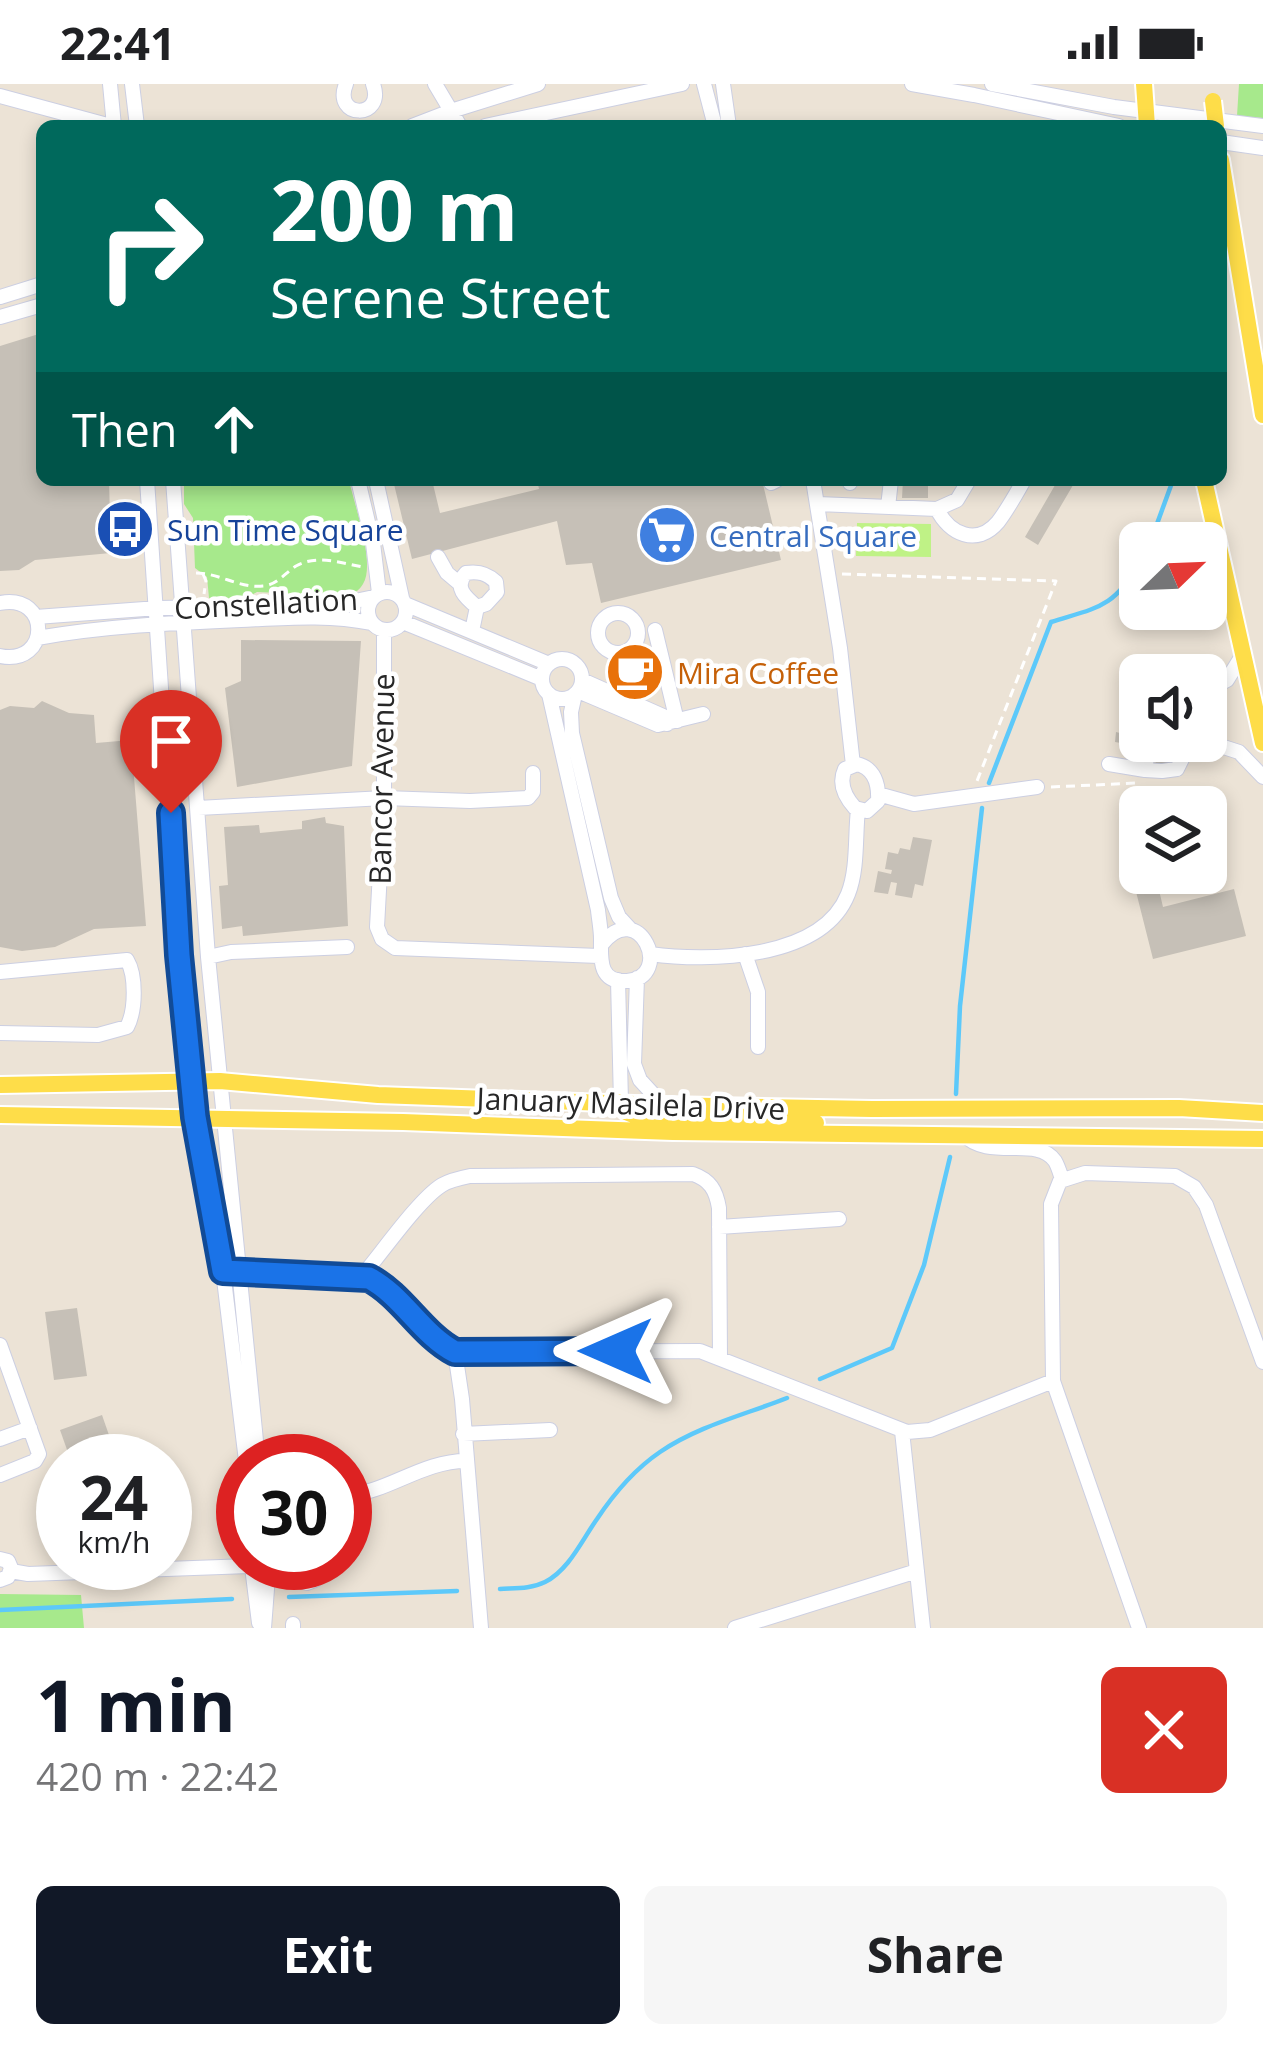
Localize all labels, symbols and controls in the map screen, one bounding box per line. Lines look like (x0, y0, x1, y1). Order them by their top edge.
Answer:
text: 22:41 (60, 12, 176, 73)
text: 200 m (270, 151, 518, 266)
icon: right (72, 168, 228, 324)
text: Serene Street (270, 260, 611, 334)
icon: ahead (201, 396, 267, 462)
text: Then (72, 399, 177, 460)
bus stop icon: Sun Time Square (94, 498, 156, 560)
supermarket icon: Central Square (636, 504, 698, 566)
place label: Sun Time Square (167, 509, 404, 550)
place label: Central Square (709, 515, 917, 556)
north arrow (1119, 522, 1227, 630)
map controls (1119, 522, 1227, 894)
street label: Constellation (173, 578, 359, 628)
cafe icon: Mira Coffee (604, 641, 666, 703)
place label: Mira Coffee (677, 652, 839, 693)
button: sound (1119, 654, 1227, 762)
street label: Bancor Avenue (359, 673, 403, 885)
pin (120, 690, 222, 813)
icon: arrive (138, 708, 204, 774)
button: layers (1119, 786, 1227, 894)
street label: January Masilela Drive (473, 1077, 786, 1129)
position arrow (553, 1288, 679, 1414)
speed limit sign: 30 (216, 1434, 372, 1590)
text: 24 (80, 1456, 148, 1538)
text: km/h (78, 1521, 150, 1562)
text: 1 min (36, 1655, 236, 1753)
button: close (1101, 1667, 1227, 1793)
text: 420 m · 22:42 (36, 1749, 279, 1802)
button: Exit (36, 1886, 620, 2024)
button: Share (644, 1886, 1227, 2024)

